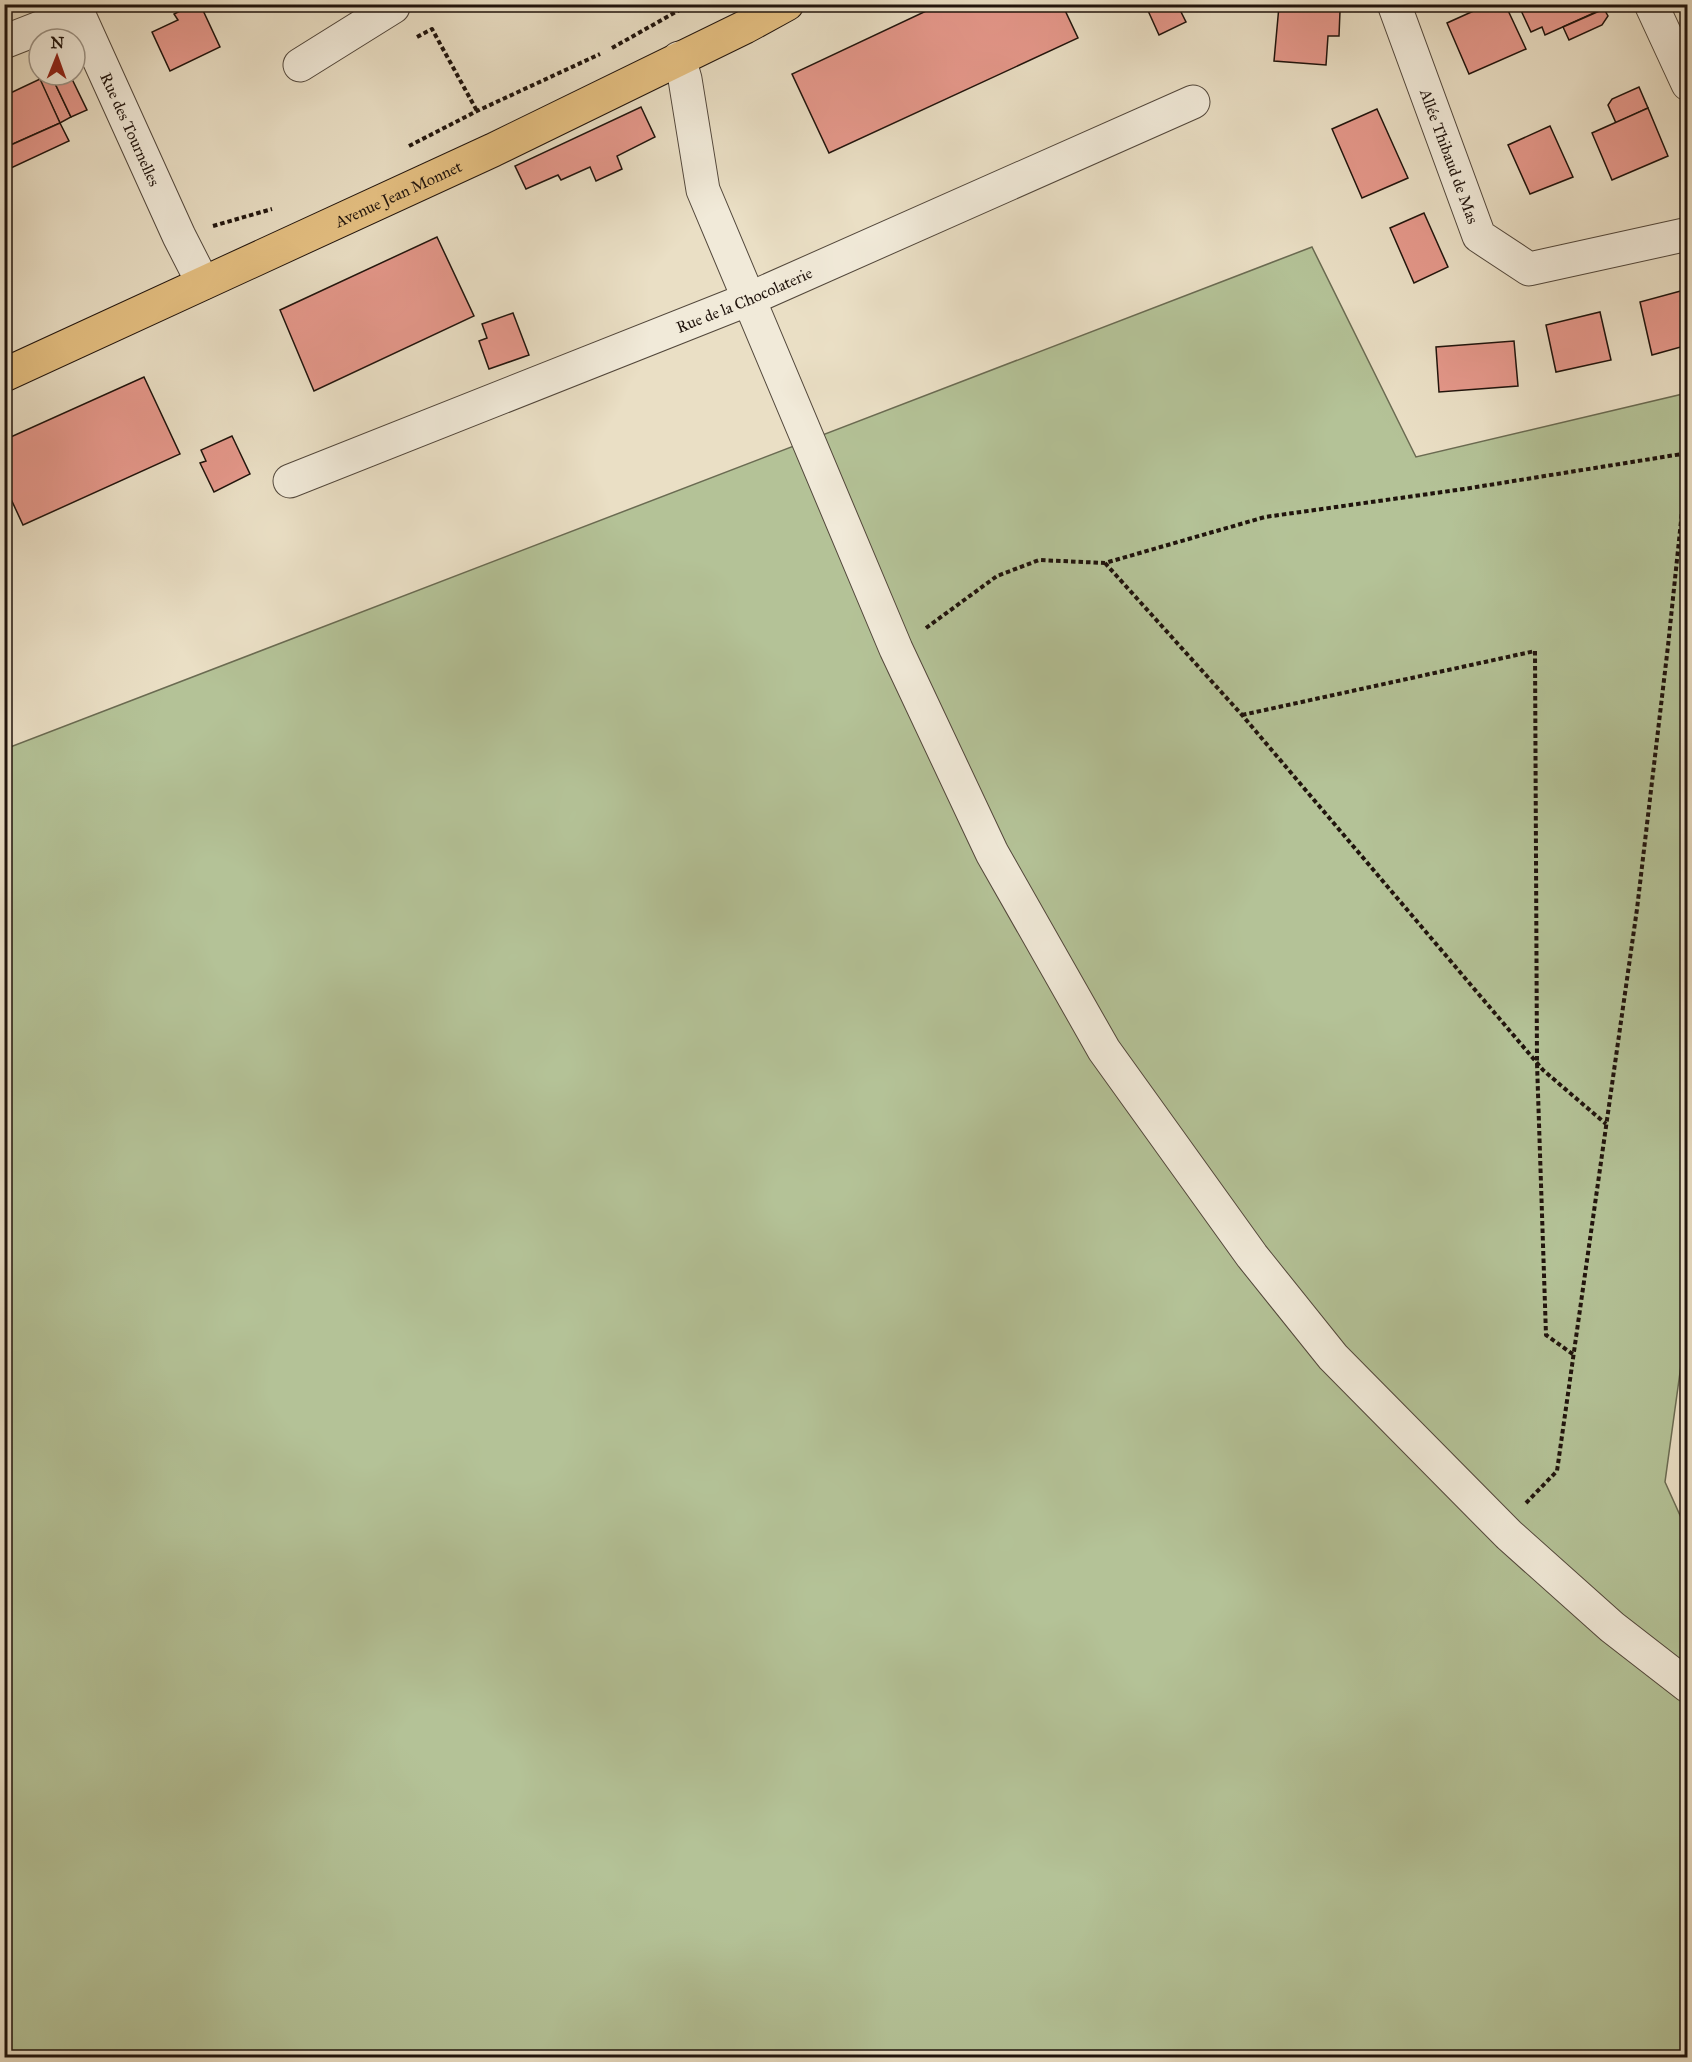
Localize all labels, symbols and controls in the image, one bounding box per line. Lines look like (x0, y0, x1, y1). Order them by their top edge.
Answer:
north arrow (27, 27, 87, 87)
text: N (50, 33, 65, 52)
street label: Rue des Tournelles (96, 70, 164, 189)
street label: Allée Thibaud de Mas (1416, 85, 1483, 226)
street label: Avenue Jean Monnet (331, 157, 465, 232)
street label: Rue de la Chocolaterie (674, 263, 816, 337)

